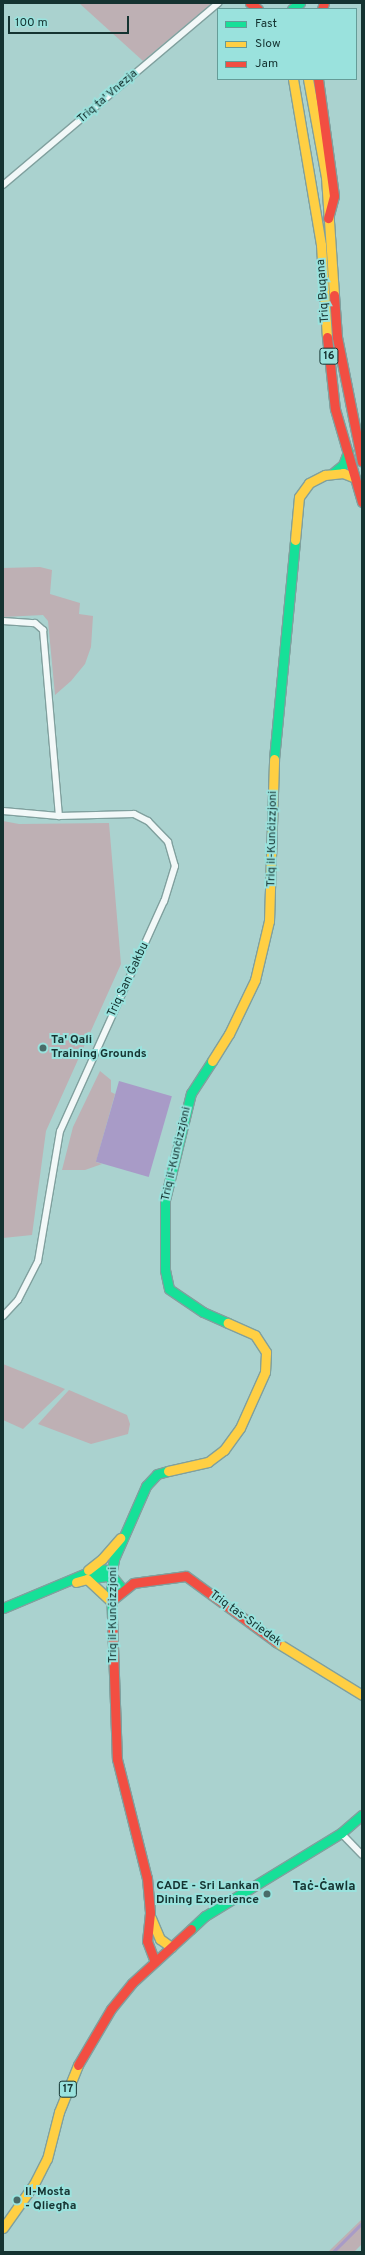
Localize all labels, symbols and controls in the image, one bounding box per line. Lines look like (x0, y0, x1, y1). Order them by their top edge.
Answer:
scale bar (10, 8, 131, 34)
legend (217, 8, 357, 80)
text: 100 m (15, 15, 48, 31)
text: Fast (255, 16, 277, 32)
text: Slow (255, 36, 281, 52)
text: Jam (255, 56, 278, 72)
street label: Triq ta' Vnezja (75, 67, 141, 127)
street label: Triq Buqana (315, 258, 333, 324)
road number: 16 (319, 347, 339, 365)
street label: Triq il-Kunċizzjoni (265, 791, 281, 887)
street label: Triq San Ġakbu (105, 940, 153, 1020)
place label: Ta' Qali Training Grounds (51, 1034, 147, 1062)
marker: Ta' Qali Training Grounds (38, 1043, 48, 1053)
street label: Triq il-Kunċizzjoni (159, 1105, 195, 1203)
street label: Triq il-Kunċizzjoni (107, 1567, 121, 1663)
street label: Triq tas-Sriedek (206, 1588, 284, 1650)
district label: Taċ-Ċawla (293, 1879, 355, 1895)
place label: CADE - Sri Lankan Dining Experience (156, 1880, 259, 1908)
marker: CADE - Sri Lankan Dining Experience (262, 1889, 272, 1899)
road number: 17 (58, 2080, 78, 2098)
place label: Il-Mosta - Qliegħa (25, 2186, 76, 2214)
marker: Il-Mosta - Qliegħa (12, 2195, 22, 2205)

